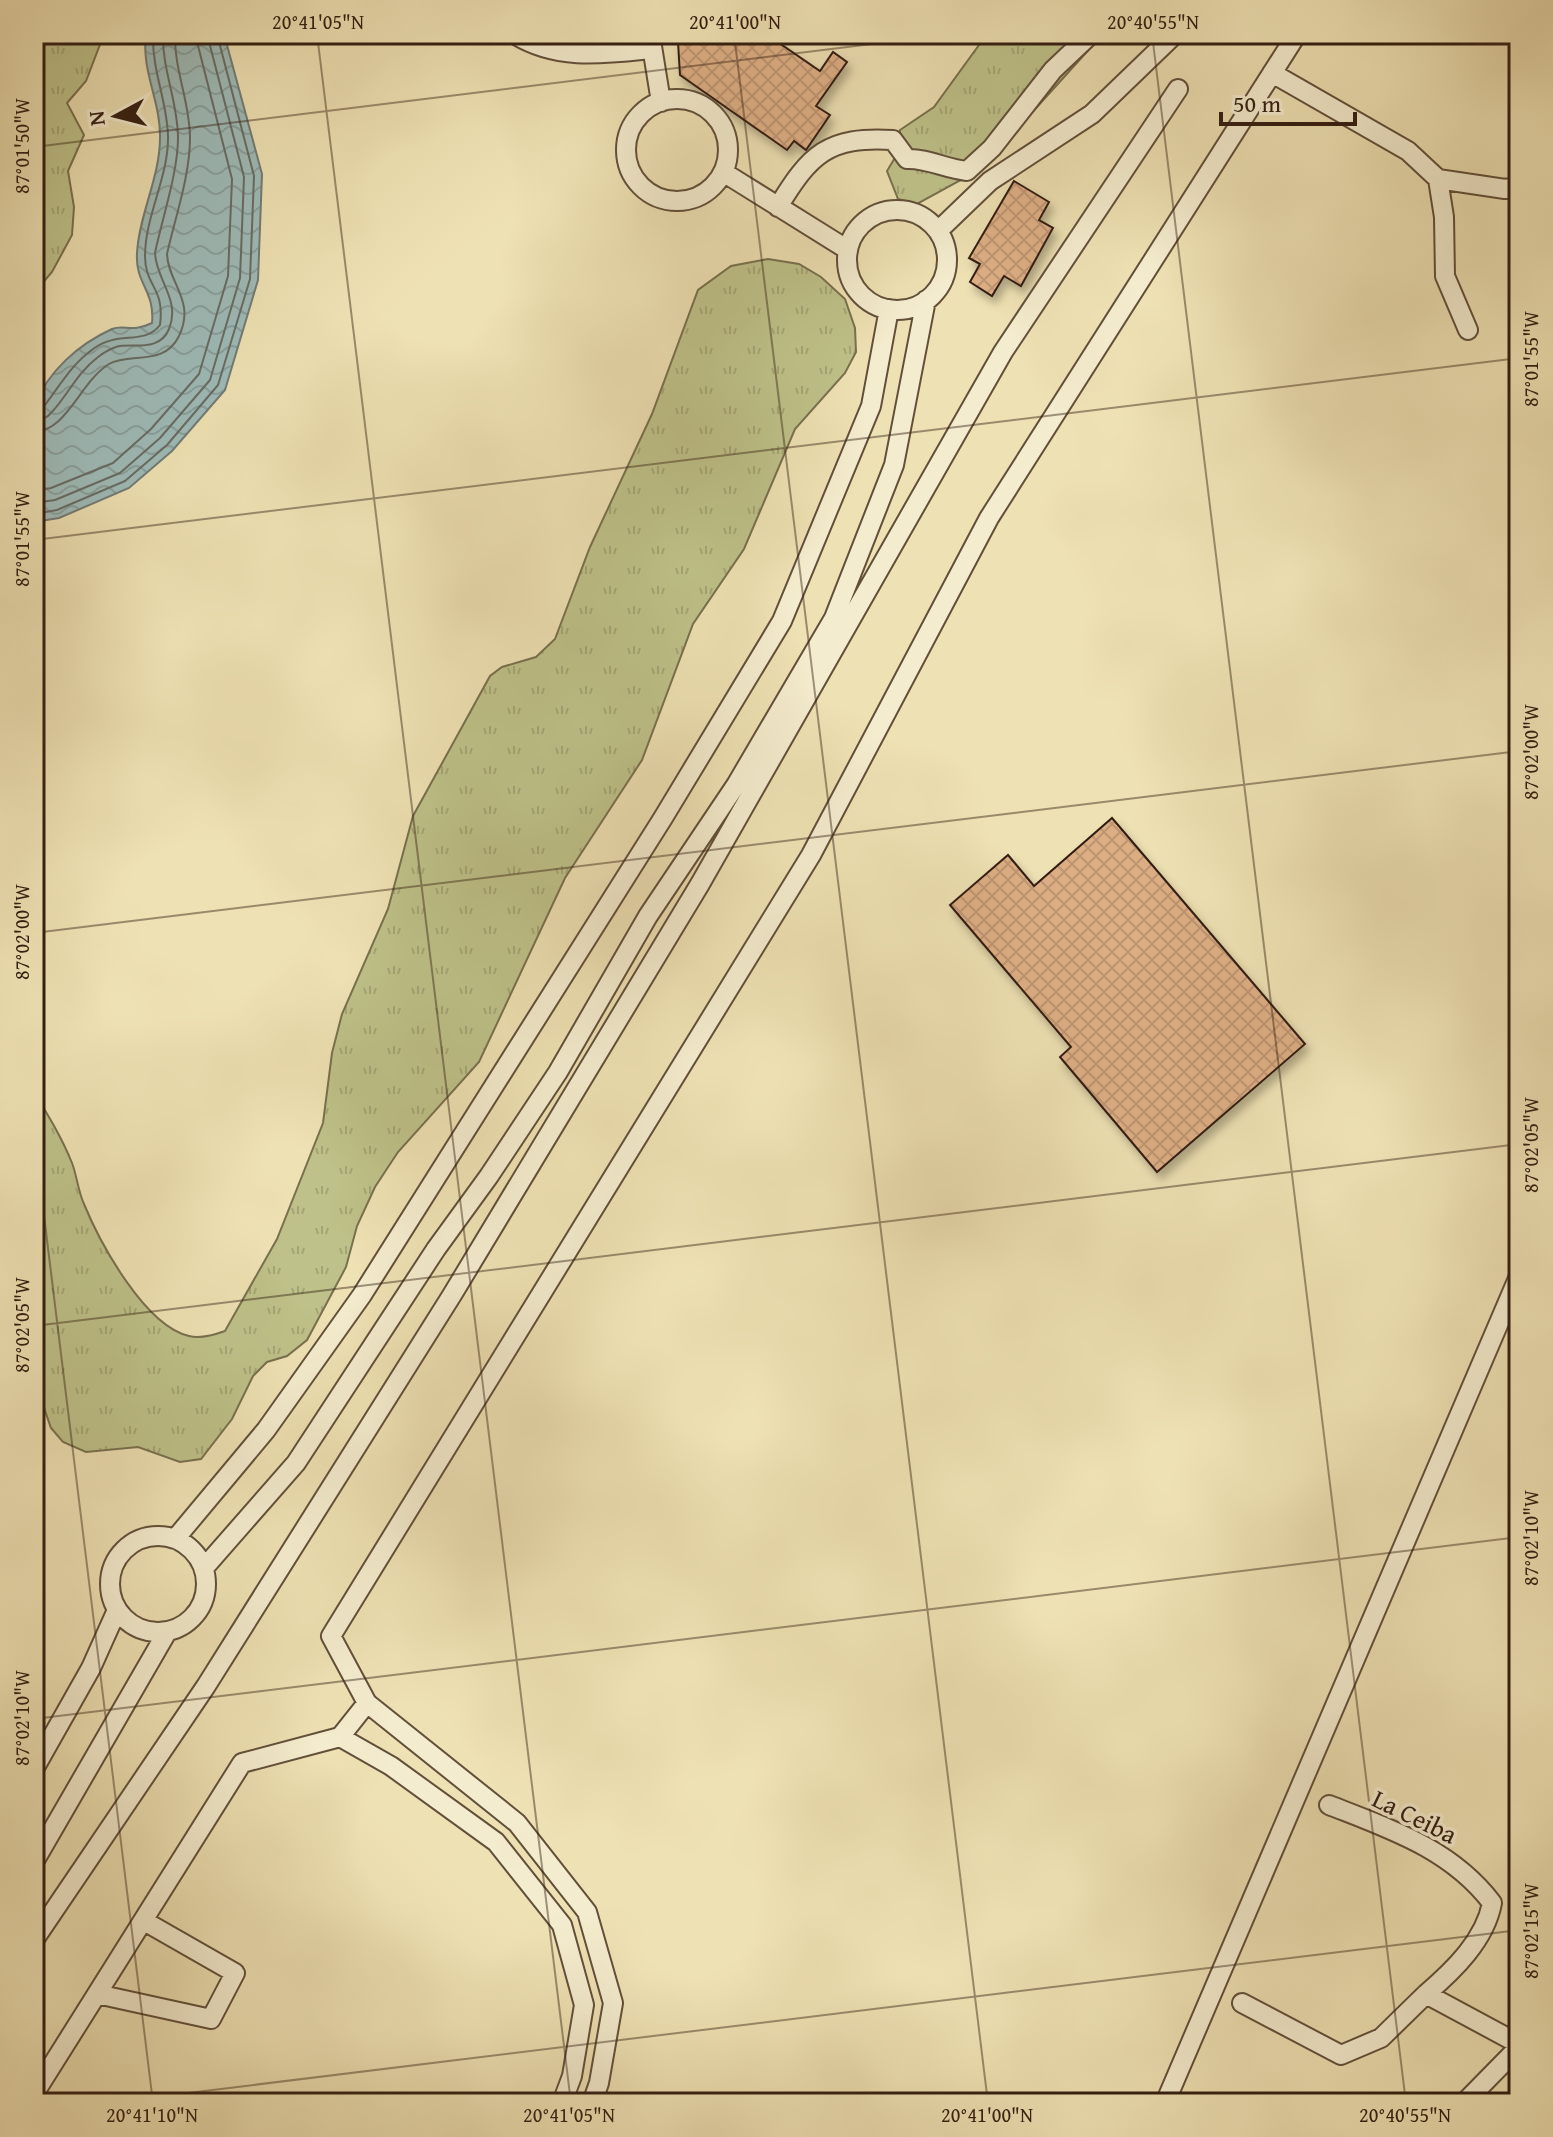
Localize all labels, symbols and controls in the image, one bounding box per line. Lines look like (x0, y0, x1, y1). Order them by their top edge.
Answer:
text: 20°41'05"N (272, 7, 364, 36)
text: 20°41'00"N (689, 7, 781, 36)
text: 20°40'55"N (1107, 7, 1199, 36)
north arrow (76, 76, 156, 156)
scale bar (1221, 76, 1355, 126)
text: 50 m (1233, 86, 1281, 121)
text: 87°01'50"W (7, 98, 36, 194)
text: N (79, 109, 113, 128)
text: 87°01'55"W (1516, 311, 1545, 407)
text: 87°01'55"W (7, 491, 36, 587)
text: 87°02'00"W (1516, 704, 1545, 800)
text: 87°02'00"W (7, 884, 36, 980)
text: 87°02'05"W (1516, 1097, 1545, 1193)
text: 87°02'05"W (7, 1277, 36, 1373)
text: 87°02'10"W (1516, 1490, 1545, 1586)
text: 87°02'10"W (7, 1670, 36, 1766)
street label: La Ceiba (1366, 1779, 1465, 1854)
text: 87°02'15"W (1516, 1883, 1545, 1979)
text: 20°41'10"N (106, 2100, 198, 2129)
text: 20°41'05"N (523, 2100, 615, 2129)
text: 20°41'00"N (941, 2100, 1033, 2129)
text: 20°40'55"N (1359, 2100, 1451, 2129)

